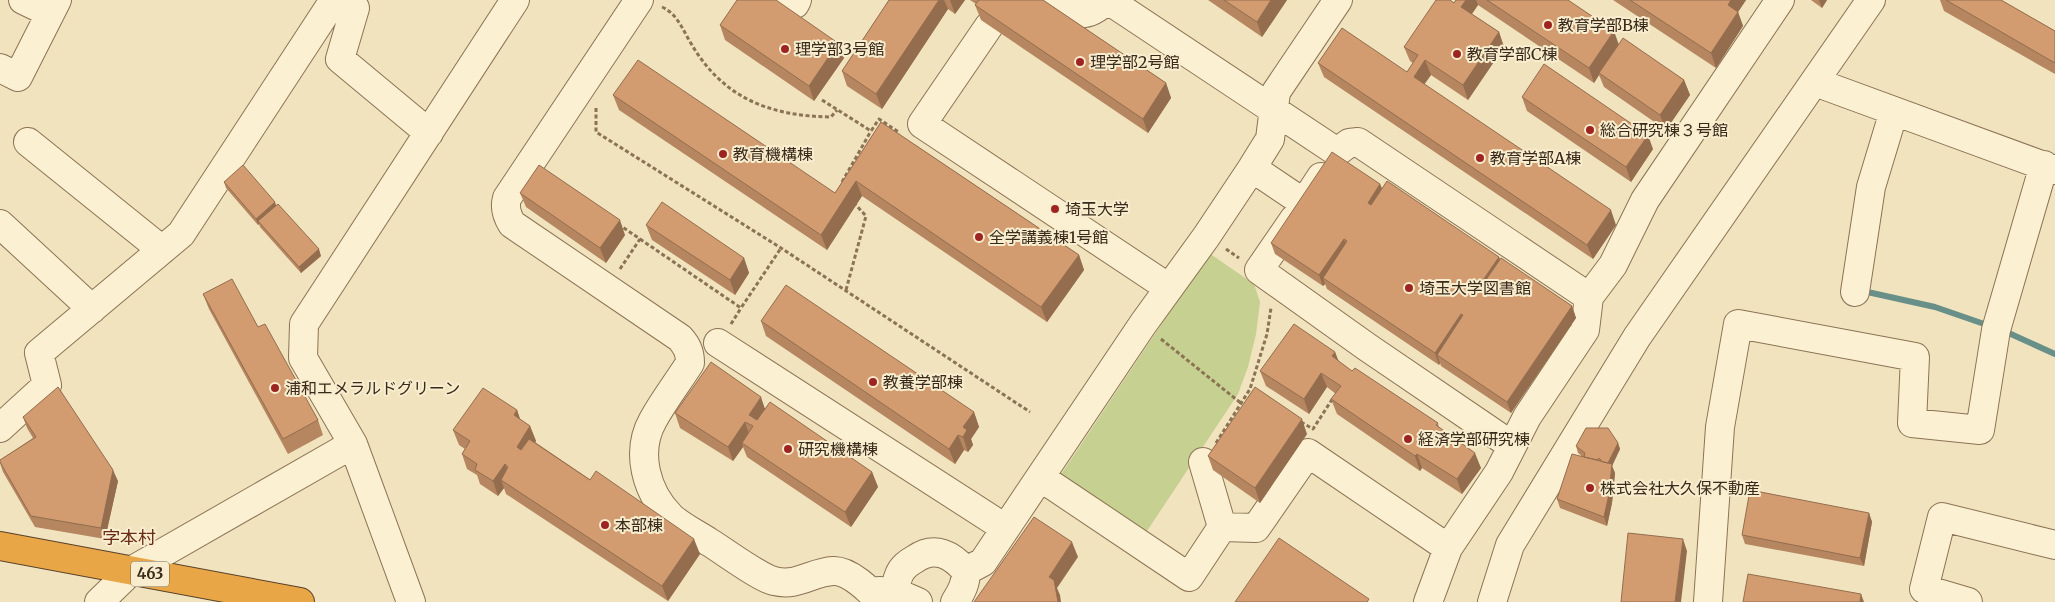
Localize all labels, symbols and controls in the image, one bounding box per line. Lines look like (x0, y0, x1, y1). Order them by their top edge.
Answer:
place label: 教育学部B棟 (1558, 15, 1649, 35)
marker: 教育学部B棟 (1542, 19, 1554, 31)
place label: 理学部3号館 (795, 39, 884, 59)
marker: 理学部3号館 (779, 43, 791, 55)
place label: 教育学部C棟 (1467, 44, 1557, 64)
marker: 教育学部C棟 (1451, 48, 1463, 60)
place label: 理学部2号館 (1090, 52, 1180, 72)
marker: 理学部2号館 (1074, 56, 1086, 68)
place label: 総合研究棟３号館 (1600, 120, 1728, 140)
marker: 総合研究棟３号館 (1584, 124, 1596, 136)
place label: 教育機構棟 (733, 144, 813, 164)
marker: 教育機構棟 (717, 148, 729, 160)
place label: 教育学部A棟 (1490, 148, 1581, 168)
marker: 教育学部A棟 (1474, 152, 1486, 164)
place label: 埼玉大学 (1065, 199, 1129, 219)
marker: 埼玉大学 (1049, 203, 1061, 215)
place label: 全学講義棟1号館 (989, 227, 1108, 247)
marker: 全学講義棟1号館 (973, 231, 985, 243)
place label: 埼玉大学図書館 (1419, 278, 1531, 298)
marker: 埼玉大学図書館 (1403, 282, 1415, 294)
place label: 教養学部棟 (883, 372, 963, 392)
marker: 教養学部棟 (867, 376, 879, 388)
place label: 浦和エメラルドグリーン (285, 378, 460, 398)
marker: 浦和エメラルドグリーン (269, 382, 281, 394)
place label: 経済学部研究棟 (1418, 429, 1530, 449)
marker: 経済学部研究棟 (1402, 433, 1414, 445)
place label: 研究機構棟 (798, 439, 878, 459)
marker: 研究機構棟 (782, 443, 794, 455)
place label: 株式会社大久保不動産 (1600, 478, 1760, 498)
marker: 株式会社大久保不動産 (1584, 482, 1596, 494)
place label: 本部棟 (615, 515, 663, 535)
marker: 本部棟 (599, 519, 611, 531)
district label: 字本村 (102, 526, 156, 549)
road number: 463 (131, 562, 169, 586)

